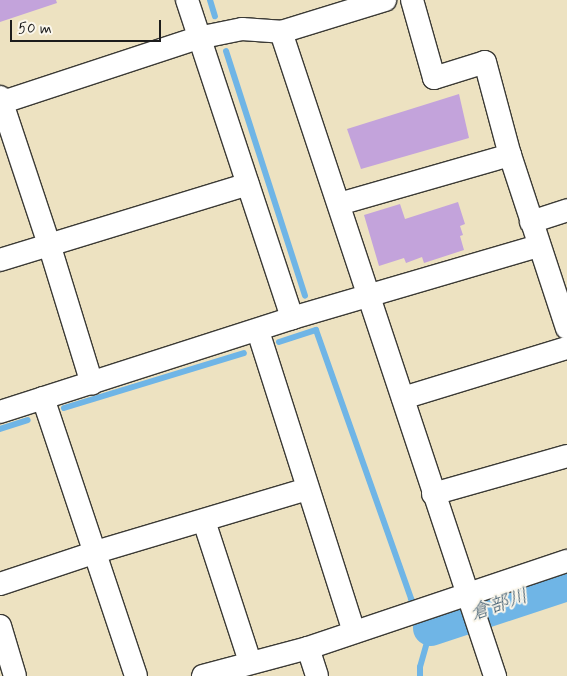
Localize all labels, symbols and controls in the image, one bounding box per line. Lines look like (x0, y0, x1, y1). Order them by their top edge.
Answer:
scale bar (12, 10, 164, 42)
text: 50 m (18, 19, 52, 39)
water label: 倉部川 (467, 584, 531, 626)

